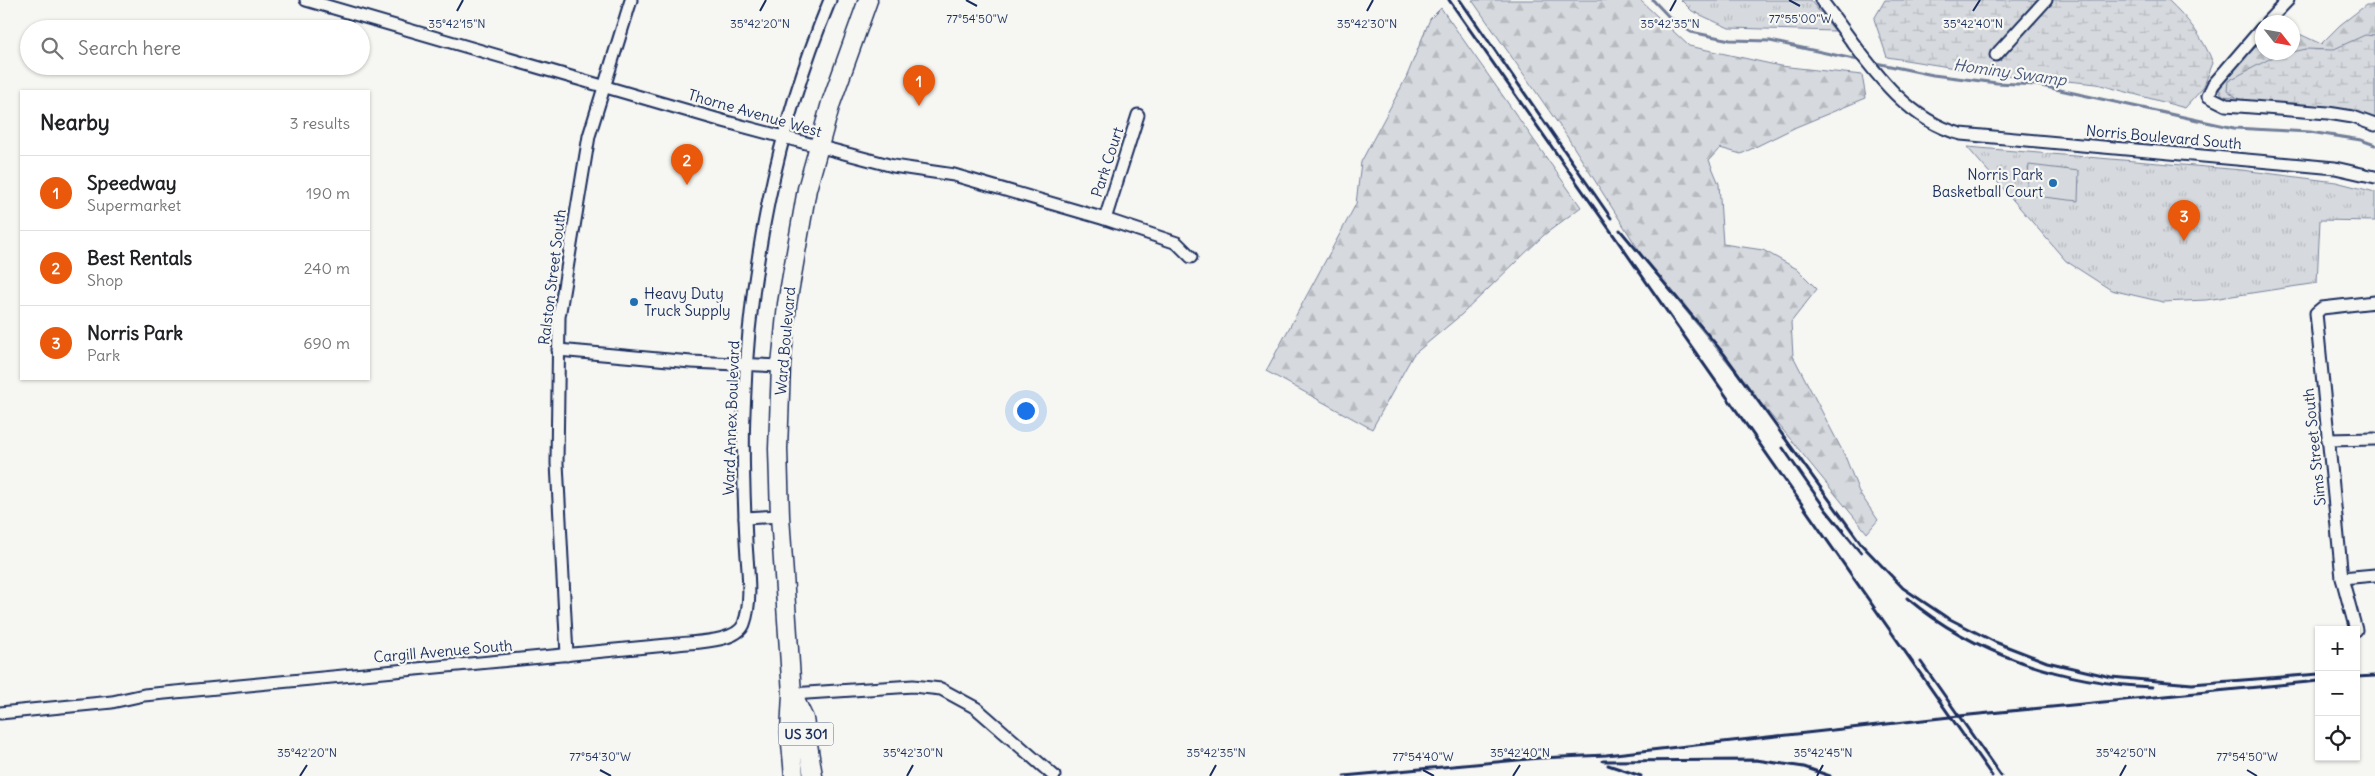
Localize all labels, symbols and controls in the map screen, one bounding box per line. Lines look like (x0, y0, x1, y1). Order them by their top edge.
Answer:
text: 77°54'50"W (946, 11, 1008, 26)
text: 77°55'00"W (1769, 11, 1831, 26)
north arrow (2255, 15, 2300, 60)
text: 35°42'15"N (428, 16, 486, 31)
text: 35°42'20"N (730, 16, 790, 31)
text: 35°42'30"N (1337, 16, 1397, 31)
text: 35°42'35"N (1640, 16, 1700, 31)
text: 35°42'40"N (1943, 16, 2003, 31)
search box (20, 20, 370, 75)
icon: search (38, 34, 66, 62)
text: Search here (78, 36, 181, 60)
water label: Hominy Swamp (1952, 54, 2069, 90)
pin: 1 (903, 65, 935, 106)
street label: Thorne Avenue West (686, 85, 824, 141)
text: Nearby (40, 109, 110, 136)
text: 3 results (290, 113, 350, 133)
street label: Norris Boulevard South (2085, 121, 2243, 153)
street label: Park Court (1087, 125, 1127, 199)
pin: 2 (671, 144, 703, 185)
place label: Norris Park Basketball Court (1932, 165, 2043, 201)
text: Speedway (87, 171, 177, 195)
marker: Norris Park Basketball Court (2047, 177, 2059, 189)
text: 1 (53, 183, 59, 203)
text: 190 m (306, 183, 350, 203)
text: Supermarket (87, 195, 181, 215)
pin: 3 (2168, 200, 2200, 241)
street label: Ralston Street South (534, 208, 570, 346)
text: Best Rentals (87, 246, 192, 270)
text: 2 (52, 258, 60, 278)
text: 240 m (304, 258, 350, 278)
text: Shop (87, 270, 123, 290)
place label: Heavy Duty Truck Supply (644, 284, 731, 320)
street label: Ward Boulevard (771, 286, 799, 396)
marker: Heavy Duty Truck Supply (628, 296, 640, 308)
text: Norris Park (87, 321, 183, 345)
text: 3 (51, 333, 61, 353)
text: 690 m (303, 333, 350, 353)
street label: Ward Annex Boulevard (719, 340, 743, 496)
text: Park (87, 345, 120, 365)
street label: Sims Street South (2298, 387, 2330, 507)
your location (1013, 398, 1039, 424)
map controls (2315, 626, 2360, 761)
button: + (2315, 626, 2360, 671)
street label: Cargill Avenue South (373, 635, 514, 667)
button: − (2315, 671, 2360, 716)
button: locate (2315, 716, 2360, 761)
road number: US 301 (778, 722, 834, 746)
text: 35°42'20"N (277, 745, 337, 760)
text: 35°42'30"N (883, 745, 943, 760)
text: 35°42'35"N (1186, 745, 1246, 760)
text: 35°42'40"N (1490, 745, 1550, 760)
text: 35°42'45"N (1793, 745, 1853, 760)
text: 35°42'50"N (2096, 745, 2156, 760)
text: 77°54'30"W (569, 749, 631, 764)
text: 77°54'40"W (1392, 749, 1454, 764)
text: 77°54'50"W (2216, 749, 2278, 764)

